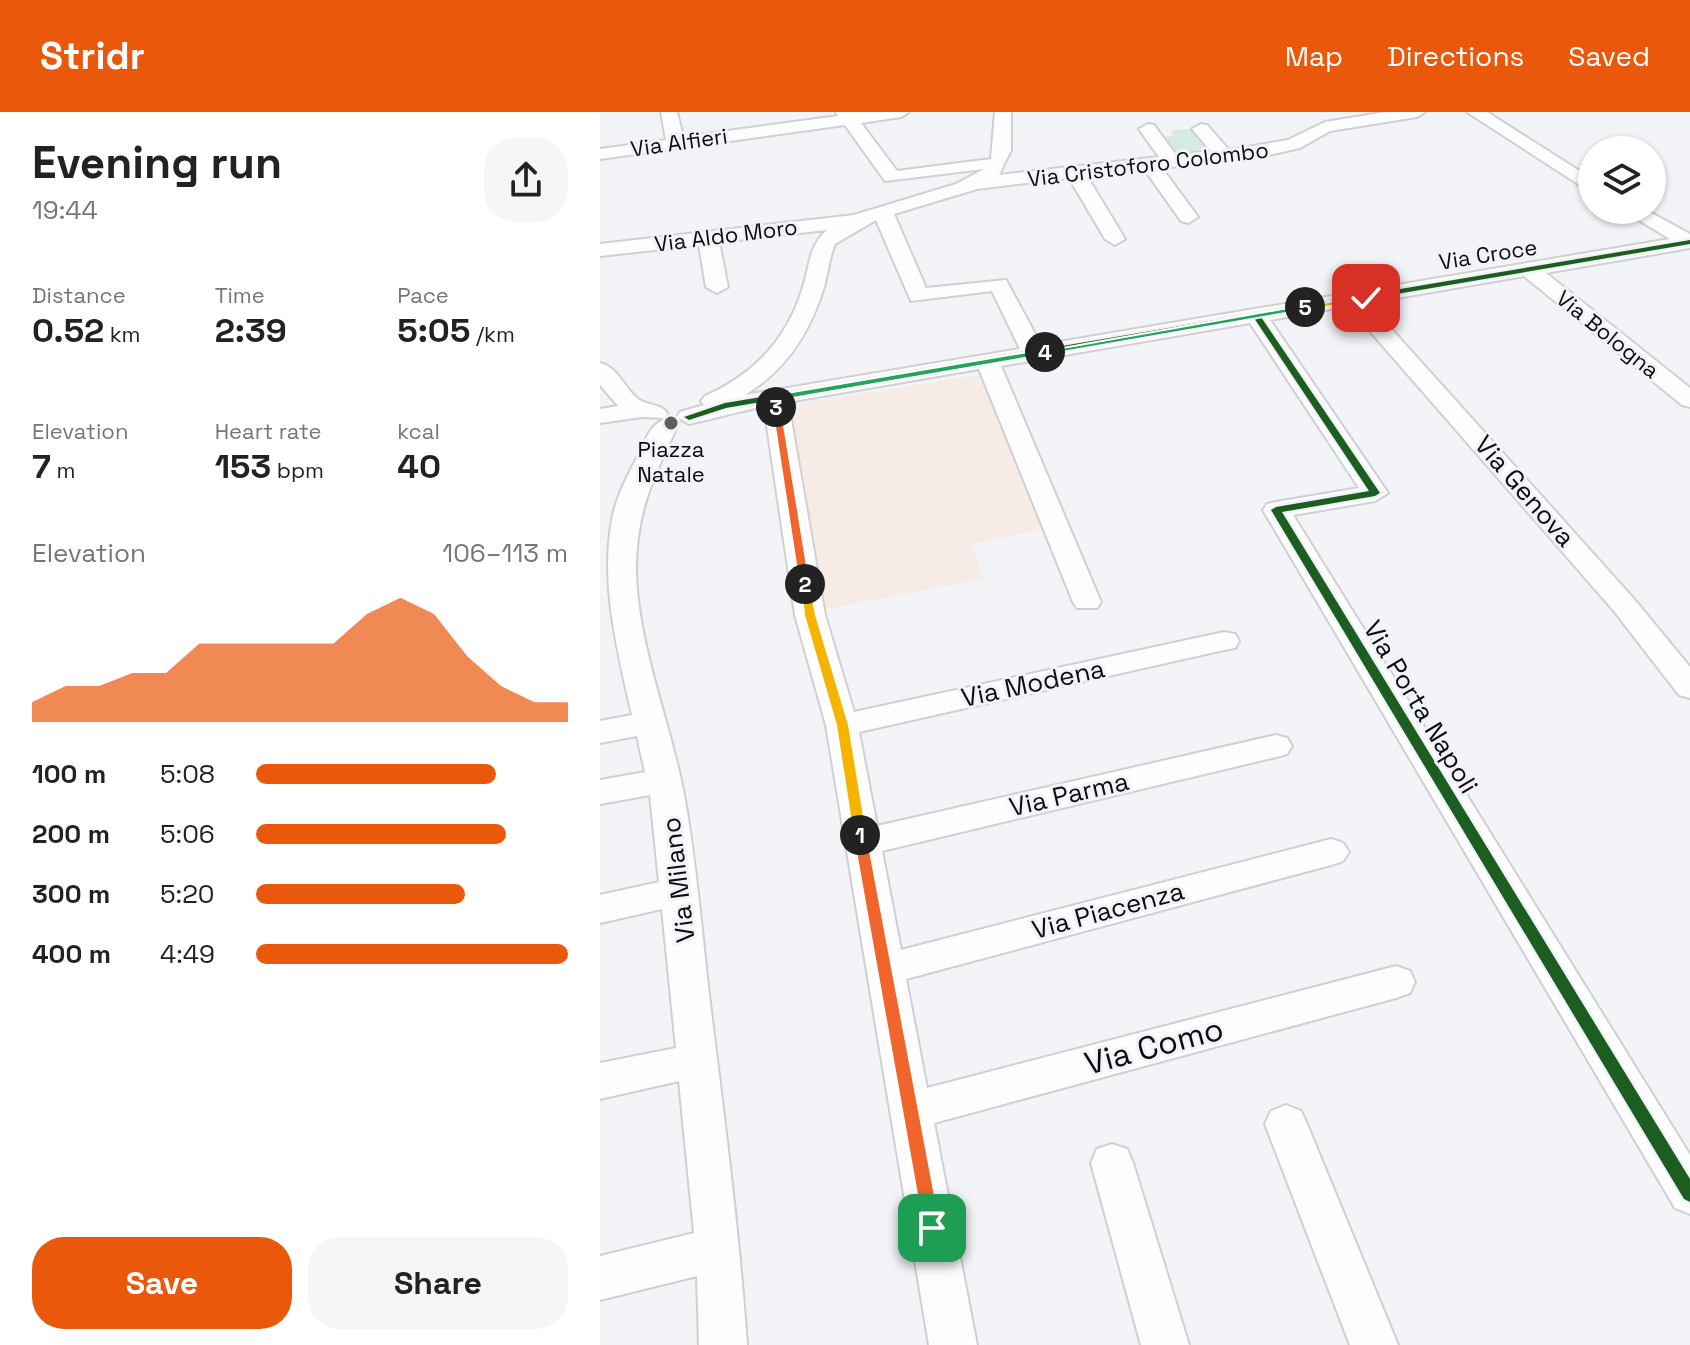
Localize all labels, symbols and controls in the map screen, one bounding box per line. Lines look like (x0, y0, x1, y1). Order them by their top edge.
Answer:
text: Stridr (40, 32, 145, 80)
text: Map (1285, 38, 1343, 74)
text: Directions (1387, 38, 1524, 74)
text: Saved (1568, 38, 1650, 74)
street label: Via Alfieri (629, 121, 729, 163)
text: Evening run (32, 135, 282, 191)
street label: Via Cristoforo Colombo (1026, 135, 1270, 193)
map controls (1578, 136, 1666, 224)
button: layers (1578, 136, 1666, 224)
button: share (484, 138, 568, 222)
text: 19:44 (32, 193, 98, 227)
street label: Via Aldo Moro (653, 212, 799, 258)
street label: Via Croce (1437, 232, 1539, 276)
pin (1332, 264, 1400, 332)
icon: check (1344, 276, 1388, 320)
text: Distance (32, 281, 126, 309)
text: Time (215, 281, 265, 309)
text: Pace (397, 281, 449, 309)
street label: Via Bologna (1551, 284, 1666, 384)
pin: 5 (1285, 287, 1325, 327)
text: 5 (1298, 293, 1312, 321)
text: 0.52 (32, 309, 104, 352)
text: 2:39 (215, 309, 287, 352)
text: 5:05 (397, 309, 470, 352)
text: km (104, 320, 141, 348)
text: /km (470, 320, 515, 348)
pin: 4 (1025, 332, 1065, 372)
text: 4 (1038, 338, 1052, 366)
pin: 3 (756, 387, 796, 427)
text: 3 (769, 393, 783, 421)
marker: Piazza Natale (662, 414, 680, 432)
text: Elevation (32, 417, 128, 445)
text: Heart rate (215, 417, 321, 445)
text: kcal (397, 417, 440, 445)
street label: Via Genova (1467, 428, 1583, 554)
place label: Piazza Natale (637, 435, 705, 488)
text: 7 (32, 445, 51, 488)
text: 153 (215, 445, 271, 488)
text: 40 (397, 445, 441, 488)
text: m (51, 456, 75, 484)
text: bpm (271, 456, 324, 484)
text: Elevation (32, 536, 146, 570)
text: 106–113 m (442, 536, 568, 570)
pin: 2 (785, 564, 825, 604)
text: 2 (798, 570, 812, 598)
street label: Via Porta Napoli (1356, 614, 1486, 800)
street label: Via Modena (958, 651, 1108, 715)
text: 100 m (32, 757, 106, 791)
text: 5:08 (160, 757, 215, 791)
street label: Via Parma (1006, 764, 1132, 824)
street label: Via Milano (653, 815, 703, 945)
pin: 1 (840, 815, 880, 855)
text: 200 m (32, 817, 110, 851)
text: 5:06 (160, 817, 215, 851)
text: 1 (855, 821, 865, 849)
street label: Via Piacenza (1028, 873, 1188, 947)
text: 300 m (32, 877, 110, 911)
text: 5:20 (160, 877, 215, 911)
text: 400 m (32, 937, 111, 971)
text: 4:49 (160, 937, 215, 971)
street label: Via Como (1080, 1008, 1228, 1084)
pin (898, 1194, 966, 1262)
icon: arrive (910, 1206, 954, 1250)
button: Save (32, 1237, 292, 1329)
button: Share (308, 1237, 568, 1329)

